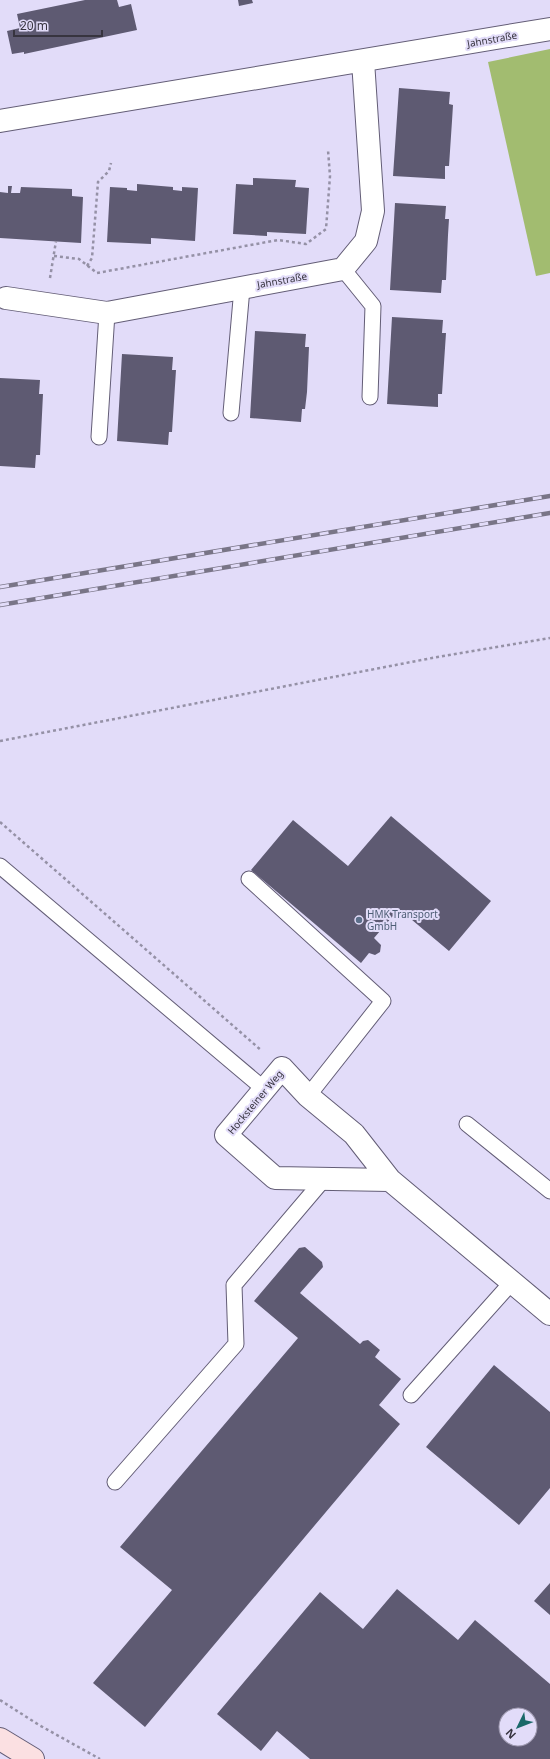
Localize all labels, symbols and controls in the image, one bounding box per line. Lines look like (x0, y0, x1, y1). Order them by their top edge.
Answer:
scale bar (14, 12, 102, 38)
text: 20 m (20, 17, 48, 34)
street label: Jahnstraße (465, 28, 518, 50)
street label: Jahnstraße (255, 269, 308, 291)
place label: HMK Transport GmbH (367, 907, 438, 933)
marker: HMK Transport GmbH (354, 915, 364, 925)
street label: Hocksteiner Weg (224, 1067, 286, 1137)
north arrow (498, 1707, 538, 1747)
text: N (502, 1726, 519, 1743)

